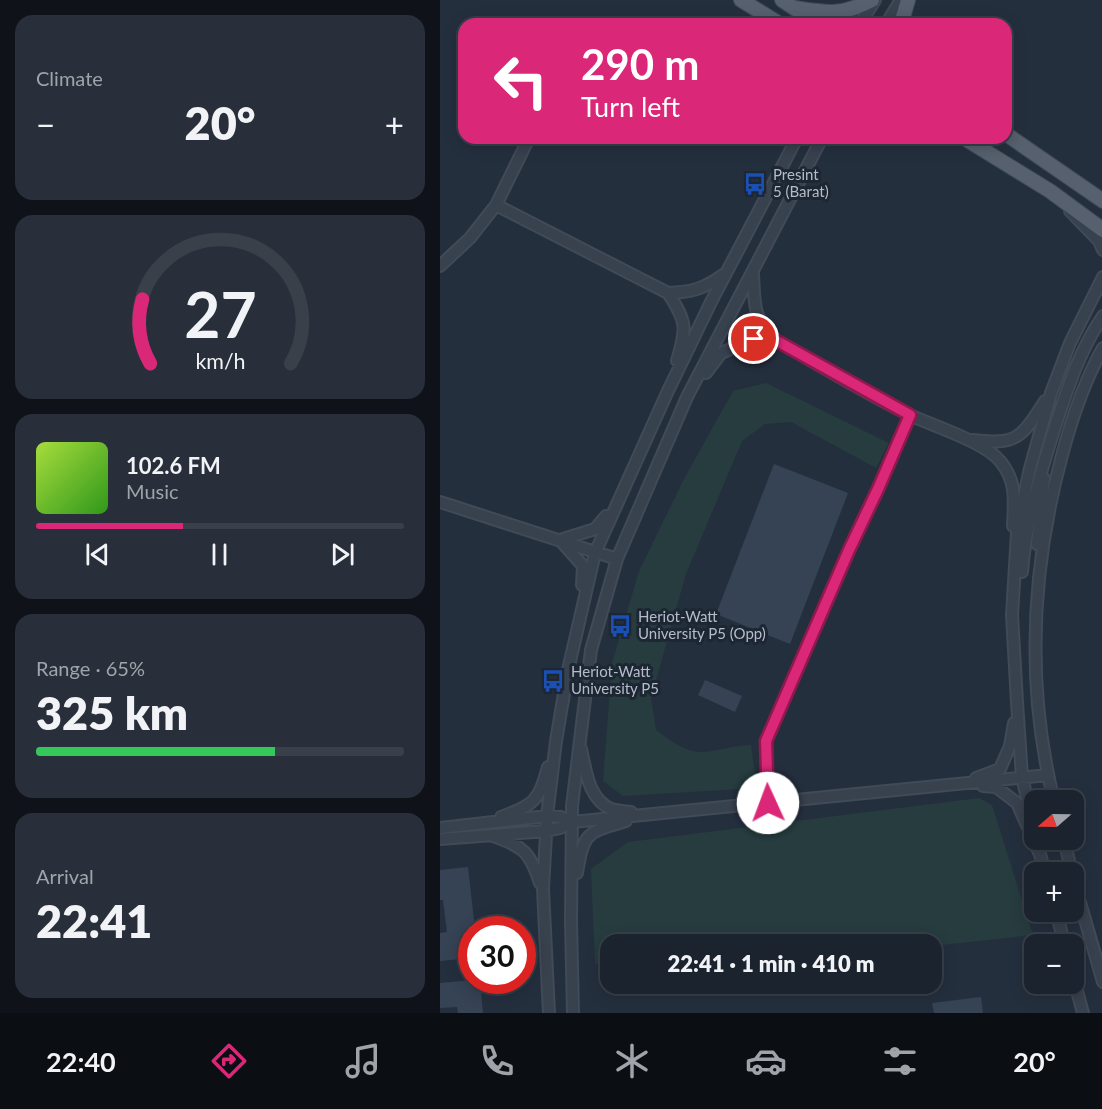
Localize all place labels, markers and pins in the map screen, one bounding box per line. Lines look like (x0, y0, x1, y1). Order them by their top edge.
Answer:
place label: Presint 5 (Barat) (773, 165, 829, 200)
bus stop icon: Presint 5 (Barat) (742, 171, 768, 197)
pin (728, 313, 779, 364)
place label: Heriot-Watt University P5 (Opp) (638, 607, 766, 642)
bus stop icon: Heriot-Watt University P5 (Opp) (607, 613, 633, 639)
place label: Heriot-Watt University P5 (571, 662, 659, 697)
bus stop icon: Heriot-Watt University P5 (540, 668, 566, 694)

